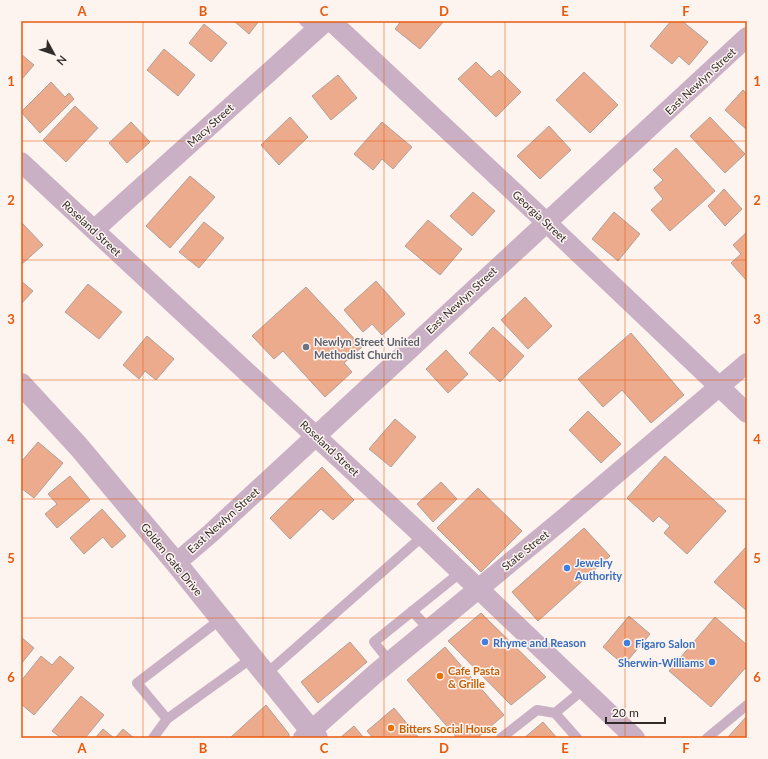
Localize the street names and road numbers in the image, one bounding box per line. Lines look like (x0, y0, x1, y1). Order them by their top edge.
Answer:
street label: East Newlyn Street (662, 45, 738, 117)
street label: Macy Street (184, 101, 236, 149)
street label: Georgia Street (510, 188, 570, 244)
street label: Roseland Street (60, 198, 124, 259)
street label: East Newlyn Street (423, 264, 499, 336)
street label: Roseland Street (298, 418, 362, 479)
street label: East Newlyn Street (184, 484, 262, 556)
street label: Golden Gate Drive (139, 520, 205, 598)
street label: State Street (499, 527, 551, 573)

